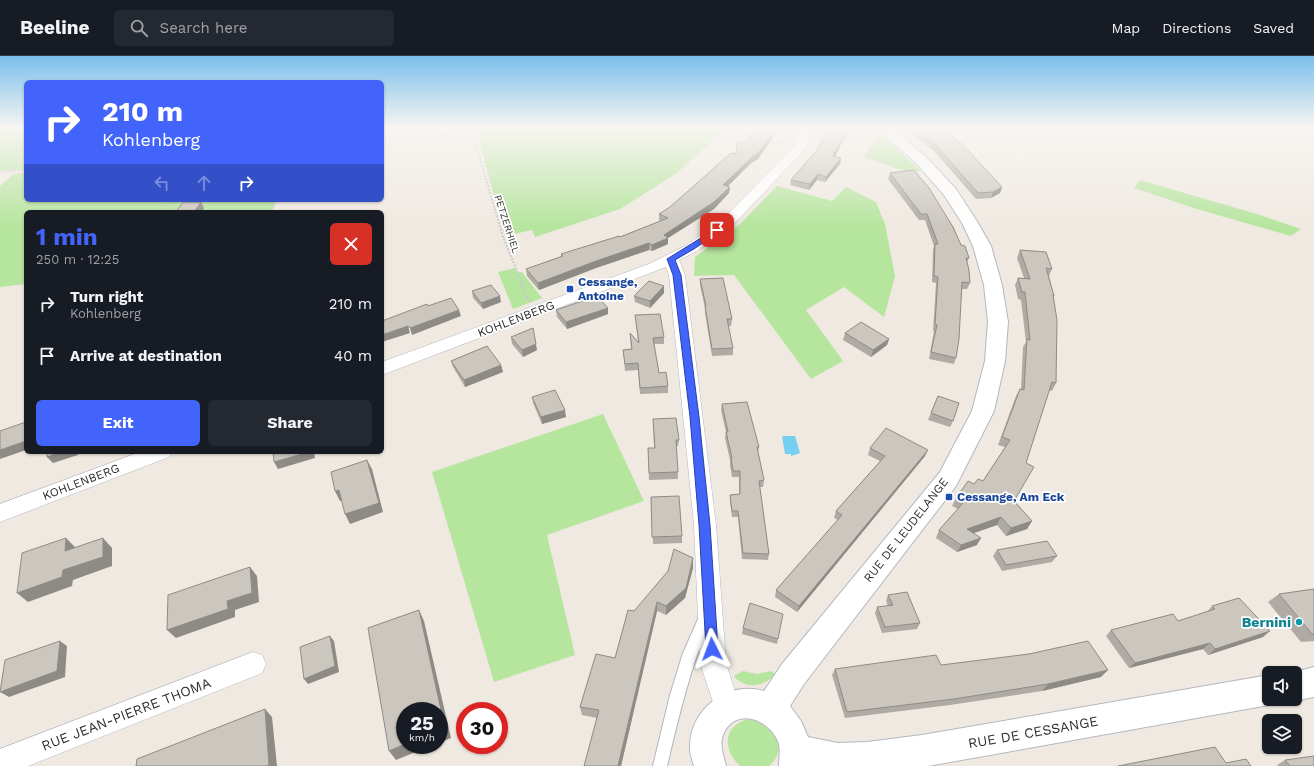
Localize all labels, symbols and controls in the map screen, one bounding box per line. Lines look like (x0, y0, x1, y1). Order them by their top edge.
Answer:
search box (114, 10, 394, 46)
text: Beeline (20, 16, 90, 39)
icon: search (128, 17, 150, 39)
text: Search here (160, 19, 247, 37)
text: Map (1112, 20, 1140, 36)
text: Directions (1162, 20, 1231, 36)
text: Saved (1253, 20, 1294, 36)
text: 210 m (102, 95, 183, 128)
icon: right (36, 96, 88, 148)
text: Kohlenberg (102, 129, 200, 150)
icon: left (151, 172, 173, 194)
icon: ahead (193, 172, 215, 194)
icon: right (235, 172, 257, 194)
street label: PETZERHIEL (492, 194, 522, 254)
pin (700, 213, 734, 247)
icon: arrive (706, 219, 728, 241)
text: 1 min (36, 223, 98, 251)
button: close (330, 223, 372, 265)
text: 250 m · 12:25 (36, 252, 119, 267)
place label: Cessange, Antoine (578, 275, 637, 303)
marker: Cessange, Antoine (565, 284, 575, 294)
text: Turn right (70, 288, 143, 306)
icon: right (36, 293, 58, 315)
text: 210 m (329, 295, 372, 313)
street label: KOHLENBERG (476, 298, 556, 340)
text: Kohlenberg (70, 306, 141, 321)
icon: arrive (36, 345, 58, 367)
text: Arrive at destination (70, 347, 222, 365)
text: 40 m (334, 347, 372, 365)
button: Exit (36, 400, 200, 446)
button: Share (208, 400, 372, 446)
street label: KOHLENBERG (41, 461, 121, 503)
street label: RUE DE LEUDELANGE (861, 475, 951, 585)
place label: Cessange, Am Eck (957, 490, 1065, 504)
marker: Cessange, Am Eck (944, 492, 954, 502)
place label: Bernini (1242, 614, 1291, 630)
marker: Bernini (1294, 617, 1304, 627)
position arrow (691, 628, 733, 670)
map controls (1262, 666, 1302, 754)
button: sound (1262, 666, 1302, 706)
street label: RUE JEAN-PIERRE THOMA (39, 674, 213, 754)
speed limit sign: 30 (456, 702, 508, 754)
text: 25 (410, 711, 434, 735)
street label: RUE DE CESSANGE (967, 713, 1099, 751)
button: layers (1262, 714, 1302, 754)
text: km/h (409, 732, 435, 743)

